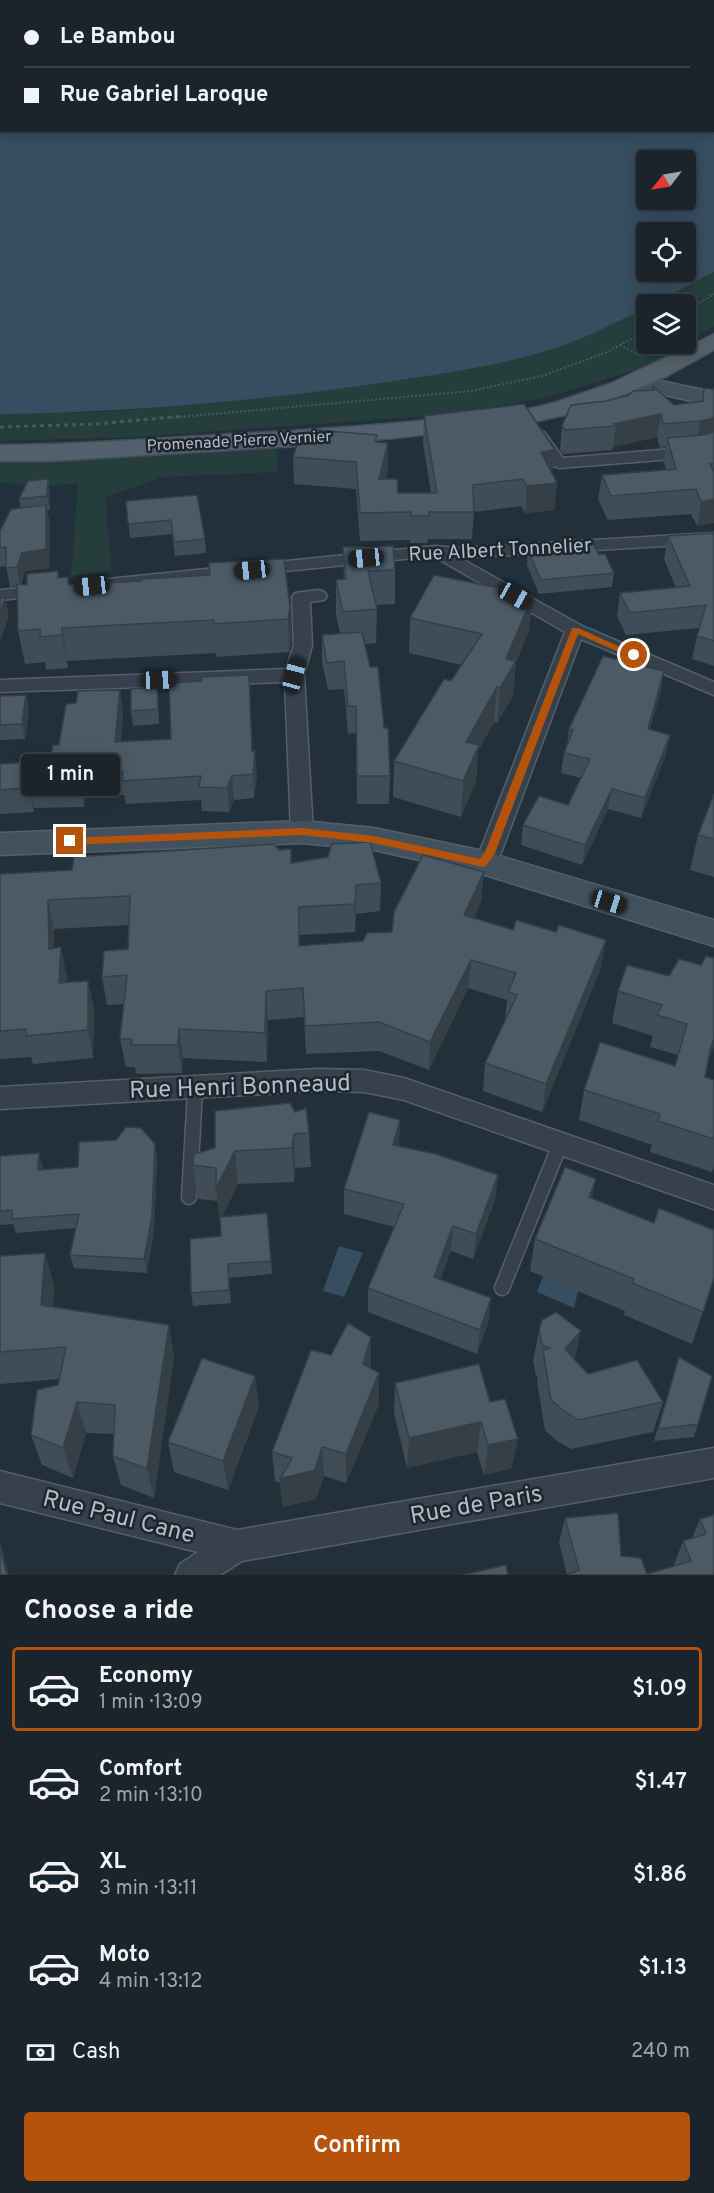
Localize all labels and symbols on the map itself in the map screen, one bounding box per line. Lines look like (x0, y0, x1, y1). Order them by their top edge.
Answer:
north arrow (636, 150, 696, 210)
street label: Promenade Pierre Vernier (146, 427, 332, 457)
street label: Rue Albert Tonnelier (408, 533, 593, 569)
car (347, 547, 385, 569)
car (233, 559, 271, 581)
car (73, 575, 111, 597)
car (495, 579, 535, 613)
route start (620, 641, 647, 668)
car (281, 655, 307, 695)
car (141, 670, 177, 690)
callout: 1 min (20, 754, 119, 796)
route end (56, 827, 83, 854)
car (589, 888, 629, 916)
street label: Rue Henri Bonneaud (129, 1069, 351, 1107)
street label: Rue de Paris (408, 1480, 545, 1532)
street label: Rue Paul Cane (39, 1485, 198, 1551)

